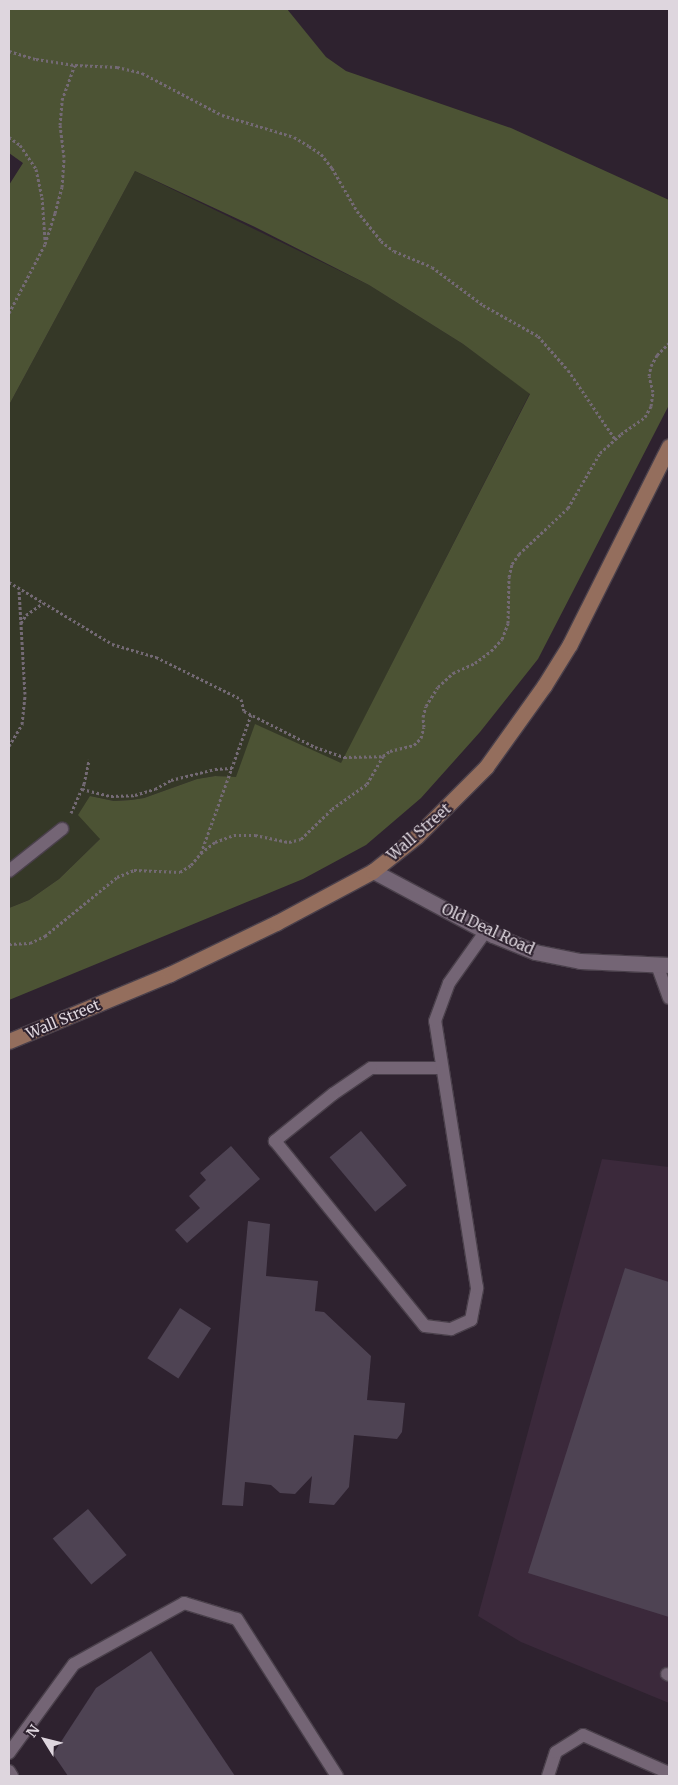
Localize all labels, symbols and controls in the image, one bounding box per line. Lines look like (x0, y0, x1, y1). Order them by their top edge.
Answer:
street label: Wall Street (384, 800, 454, 864)
street label: Old Deal Road (439, 900, 537, 958)
street label: Wall Street (23, 995, 103, 1043)
north arrow (20, 1715, 70, 1765)
text: N (22, 1721, 43, 1741)

